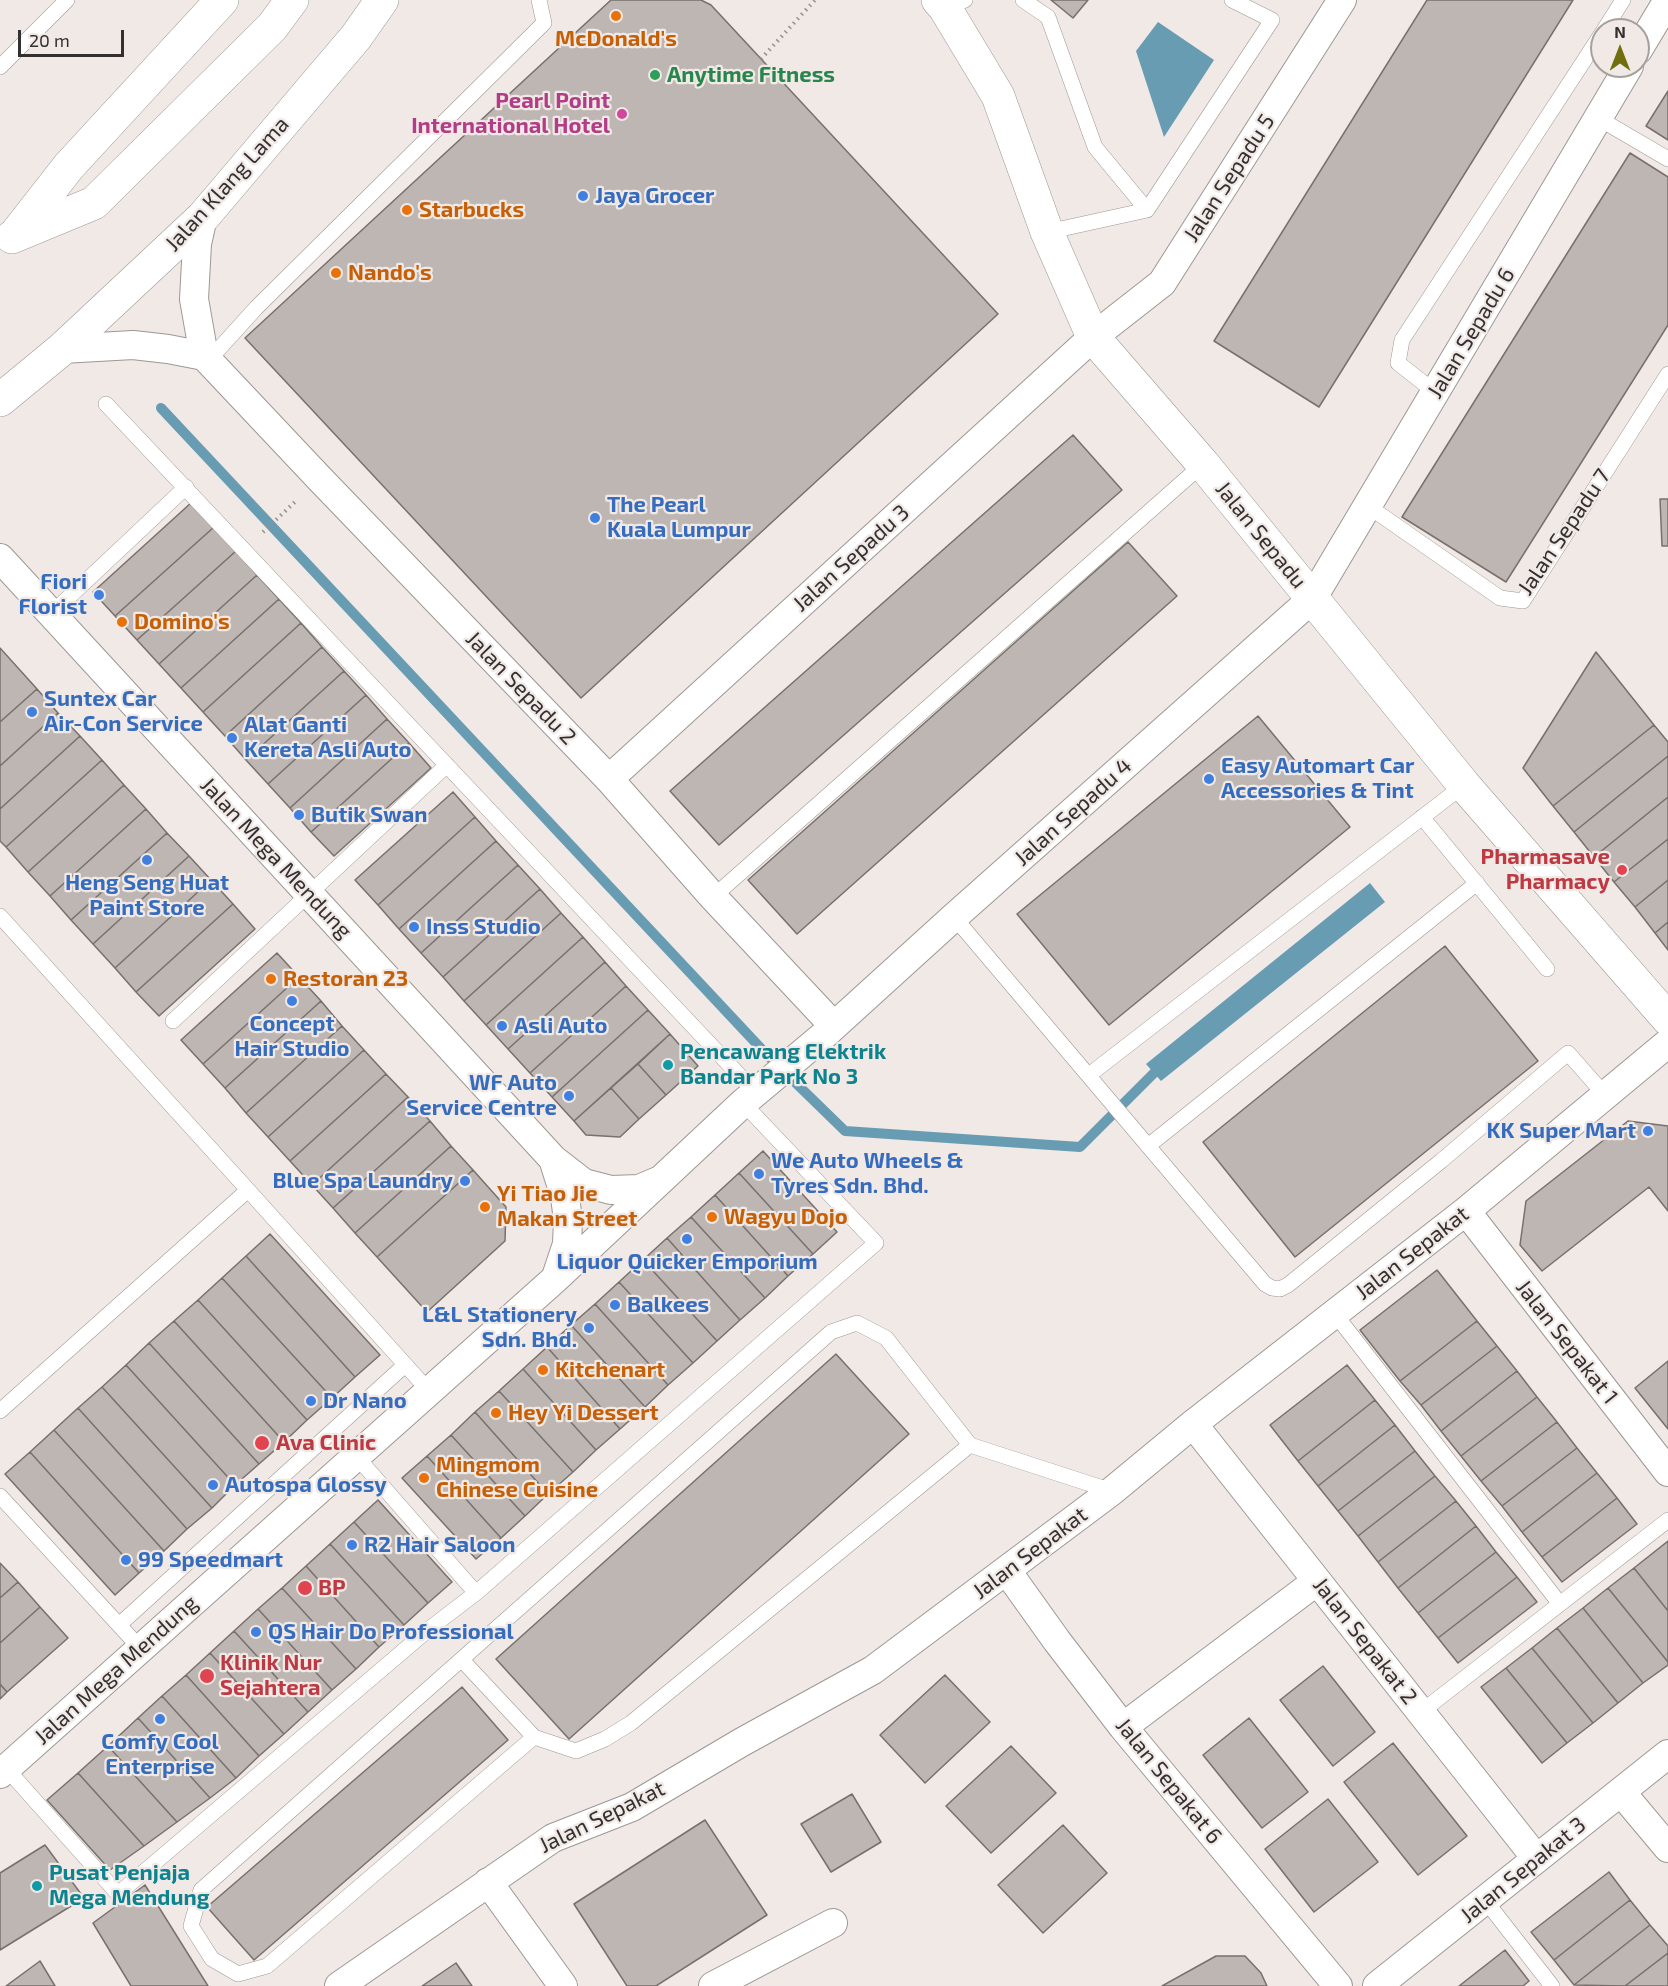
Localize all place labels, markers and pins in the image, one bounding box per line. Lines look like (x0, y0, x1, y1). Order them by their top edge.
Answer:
marker: McDonald's (609, 9, 623, 23)
place label: McDonald's (555, 26, 677, 52)
place label: Anytime Fitness (667, 62, 835, 88)
marker: Anytime Fitness (648, 68, 662, 82)
place label: Pearl Point International Hotel (411, 88, 610, 140)
marker: Pearl Point International Hotel (615, 107, 629, 121)
place label: Jaya Grocer (595, 183, 715, 209)
marker: Jaya Grocer (576, 189, 590, 203)
place label: Starbucks (419, 197, 524, 223)
marker: Starbucks (400, 203, 414, 217)
place label: Nando's (348, 260, 432, 286)
marker: Nando's (329, 266, 343, 280)
place label: The Pearl Kuala Lumpur (607, 492, 751, 544)
marker: The Pearl Kuala Lumpur (588, 511, 602, 525)
place label: Fiori Florist (18, 569, 87, 620)
marker: Fiori Florist (92, 588, 106, 602)
place label: Domino's (134, 609, 230, 635)
marker: Domino's (115, 615, 129, 629)
place label: Suntex Car Air-Con Service (44, 686, 203, 738)
marker: Suntex Car Air-Con Service (25, 705, 39, 719)
place label: Alat Ganti Kereta Asli Auto (244, 712, 411, 764)
marker: Alat Ganti Kereta Asli Auto (225, 731, 239, 745)
place label: Easy Automart Car Accessories & Tint (1221, 753, 1414, 804)
marker: Easy Automart Car Accessories & Tint (1202, 772, 1216, 786)
place label: Butik Swan (311, 802, 427, 828)
marker: Butik Swan (292, 808, 306, 822)
place label: Pharmasave Pharmacy (1481, 844, 1610, 896)
marker: Heng Seng Huat Paint Store (140, 853, 154, 867)
marker: Pharmasave Pharmacy (1615, 863, 1629, 877)
place label: Heng Seng Huat Paint Store (65, 870, 229, 921)
place label: Inss Studio (426, 914, 541, 940)
marker: Inss Studio (407, 920, 421, 934)
place label: Restoran 23 (283, 966, 408, 992)
marker: Restoran 23 (264, 972, 278, 986)
marker: Concept Hair Studio (285, 994, 299, 1008)
place label: Concept Hair Studio (234, 1011, 350, 1062)
place label: Asli Auto (514, 1013, 607, 1039)
marker: Asli Auto (495, 1019, 509, 1033)
place label: Pencawang Elektrik Bandar Park No 3 (680, 1039, 886, 1090)
marker: Pencawang Elektrik Bandar Park No 3 (661, 1058, 675, 1072)
place label: WF Auto Service Centre (406, 1070, 557, 1122)
marker: WF Auto Service Centre (562, 1089, 576, 1103)
place label: KK Super Mart (1487, 1118, 1636, 1144)
marker: KK Super Mart (1641, 1124, 1655, 1138)
place label: We Auto Wheels & Tyres Sdn. Bhd. (771, 1148, 963, 1200)
marker: We Auto Wheels & Tyres Sdn. Bhd. (752, 1167, 766, 1181)
place label: Blue Spa Laundry (273, 1168, 453, 1194)
marker: Blue Spa Laundry (458, 1174, 472, 1188)
place label: Yi Tiao Jie Makan Street (497, 1181, 637, 1232)
marker: Yi Tiao Jie Makan Street (478, 1200, 492, 1214)
place label: Wagyu Dojo (724, 1204, 848, 1230)
marker: Wagyu Dojo (705, 1210, 719, 1224)
marker: Liquor Quicker Emporium (680, 1232, 694, 1246)
place label: Liquor Quicker Emporium (556, 1249, 818, 1275)
place label: Balkees (627, 1292, 709, 1318)
marker: Balkees (608, 1298, 622, 1312)
place label: L&L Stationery Sdn. Bhd. (422, 1302, 577, 1354)
marker: L&L Stationery Sdn. Bhd. (582, 1321, 596, 1335)
place label: Kitchenart (555, 1357, 665, 1383)
marker: Kitchenart (536, 1363, 550, 1377)
place label: Dr Nano (323, 1388, 407, 1414)
marker: Dr Nano (304, 1394, 318, 1408)
place label: Hey Yi Dessert (508, 1400, 659, 1426)
marker: Hey Yi Dessert (489, 1406, 503, 1420)
place label: Ava Clinic (276, 1430, 376, 1456)
marker: Ava Clinic (253, 1434, 271, 1452)
place label: Mingmom Chinese Cuisine (436, 1452, 598, 1504)
marker: Mingmom Chinese Cuisine (417, 1471, 431, 1485)
place label: Autospa Glossy (225, 1472, 387, 1498)
marker: Autospa Glossy (206, 1478, 220, 1492)
place label: R2 Hair Saloon (364, 1532, 516, 1558)
marker: R2 Hair Saloon (345, 1538, 359, 1552)
place label: 99 Speedmart (138, 1547, 283, 1573)
marker: 99 Speedmart (119, 1553, 133, 1567)
place label: BP (318, 1575, 346, 1601)
marker: BP (296, 1579, 314, 1597)
place label: QS Hair Do Professional (268, 1619, 514, 1645)
marker: QS Hair Do Professional (249, 1625, 263, 1639)
place label: Klinik Nur Sejahtera (220, 1650, 322, 1702)
marker: Klinik Nur Sejahtera (198, 1667, 216, 1685)
marker: Comfy Cool Enterprise (153, 1712, 167, 1726)
place label: Comfy Cool Enterprise (101, 1729, 219, 1780)
place label: Pusat Penjaja Mega Mendung (49, 1860, 209, 1912)
marker: Pusat Penjaja Mega Mendung (30, 1879, 44, 1893)

